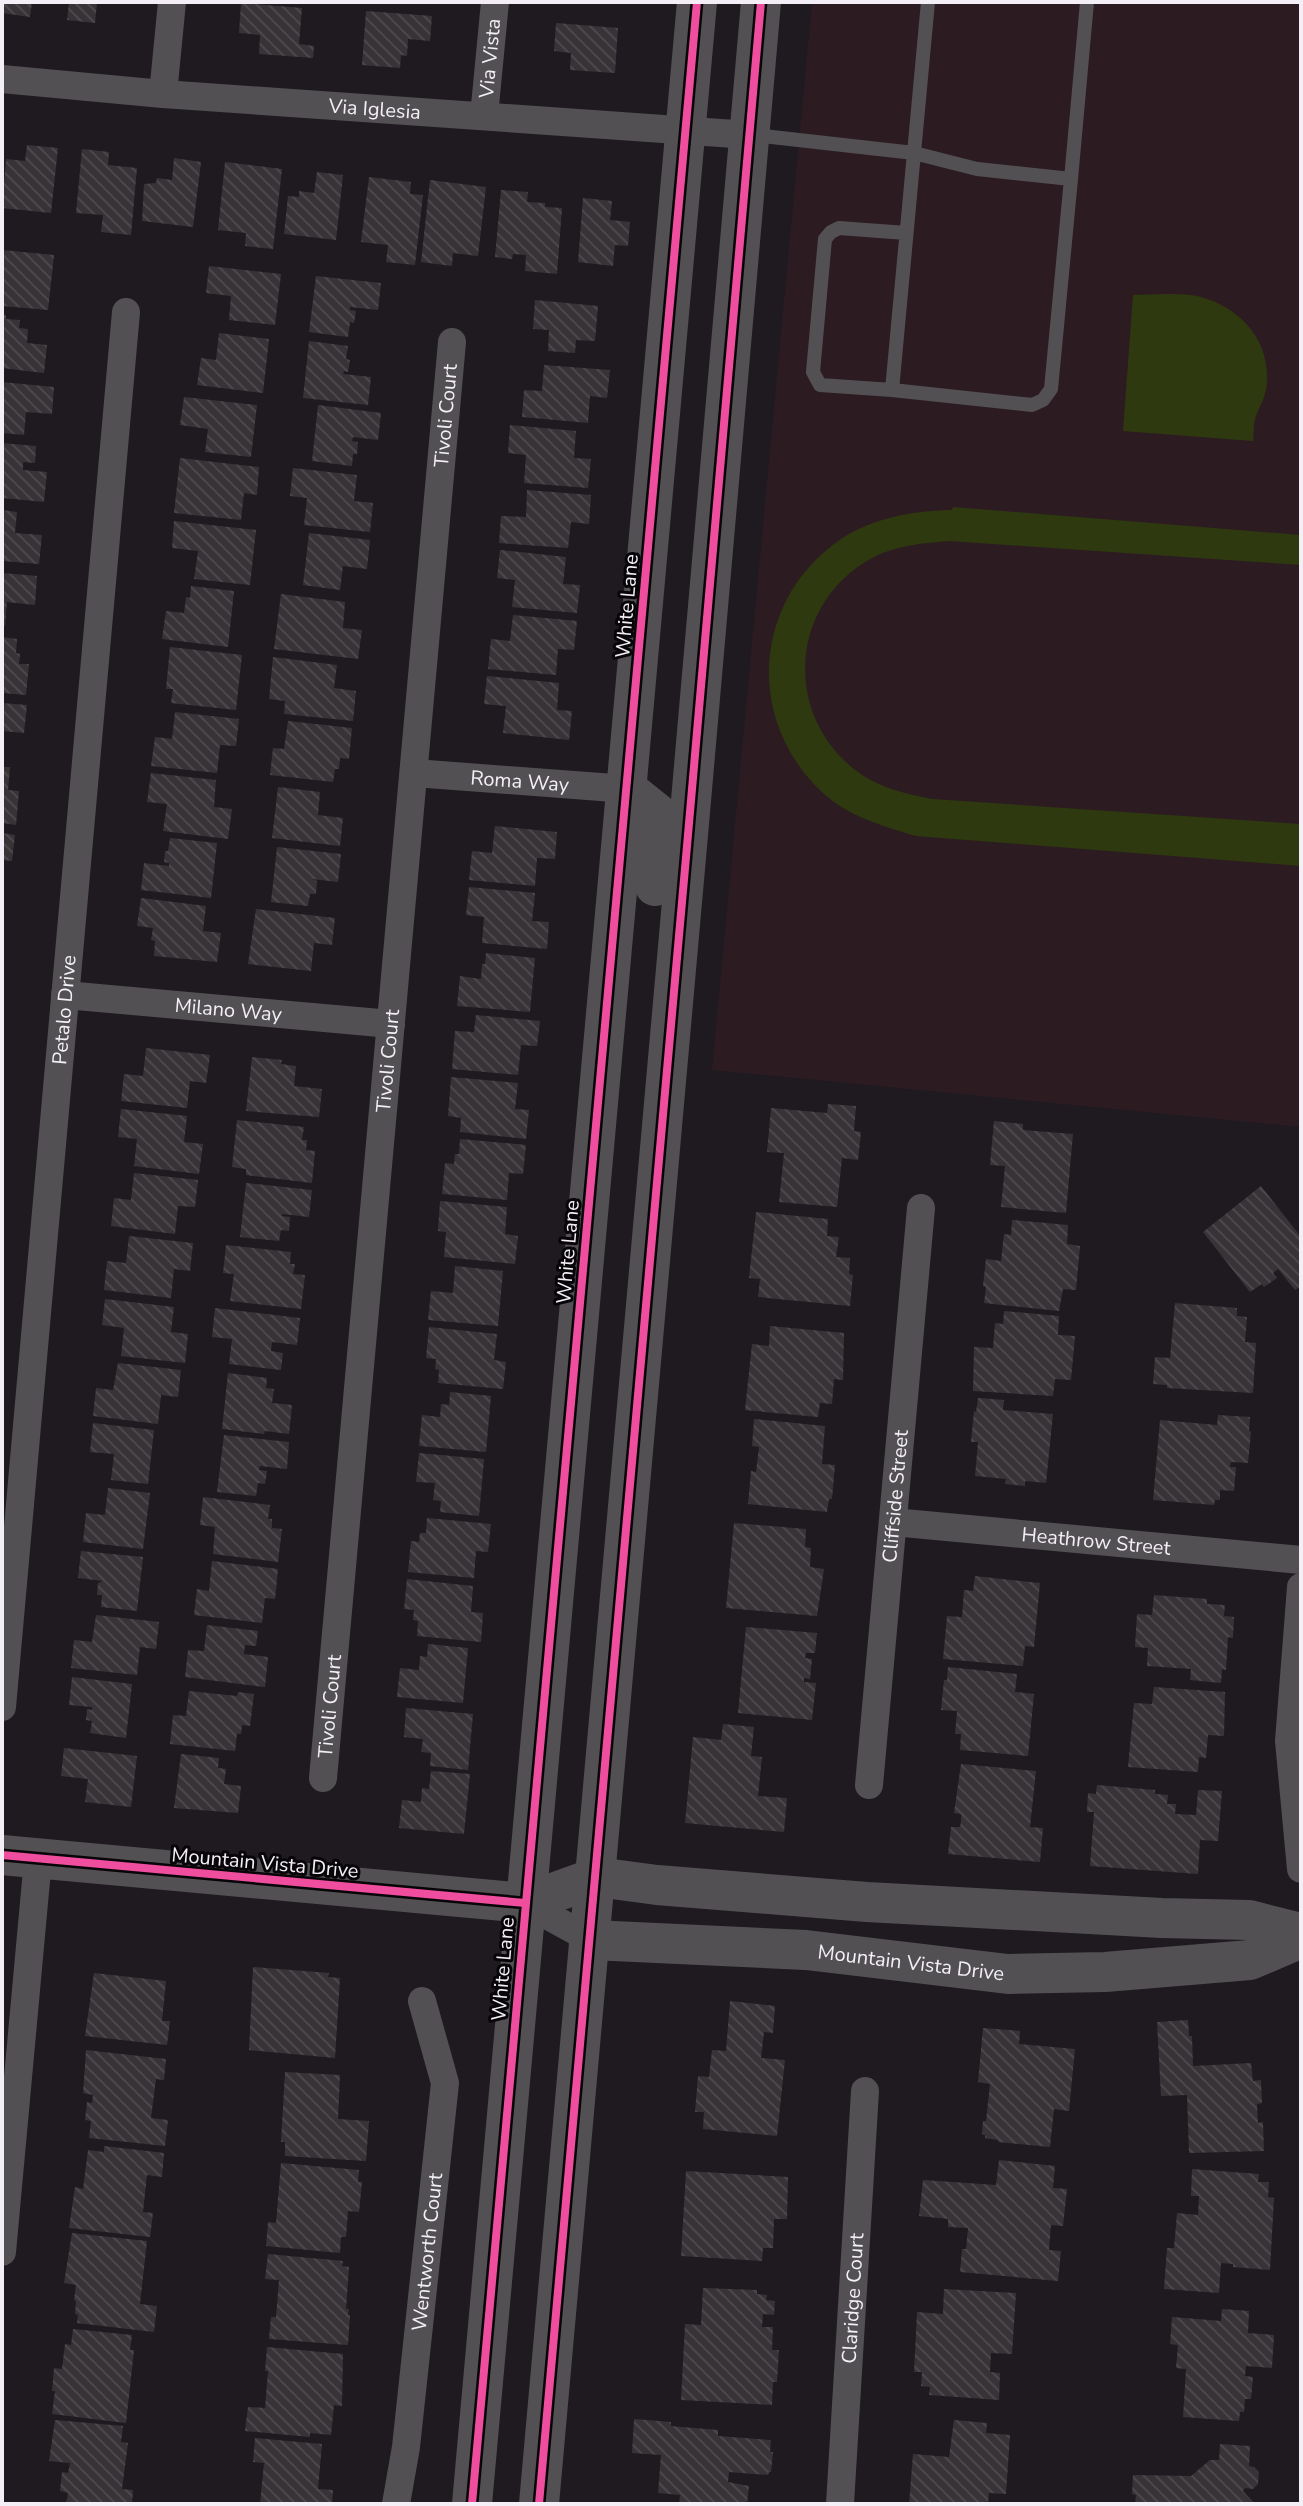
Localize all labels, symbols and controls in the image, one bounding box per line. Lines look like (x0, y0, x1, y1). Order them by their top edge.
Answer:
street label: Via Vista (472, 17, 507, 100)
street label: Via Iglesia (327, 92, 422, 126)
street label: Tivoli Court (427, 362, 464, 468)
street label: White Lane (609, 553, 645, 659)
street label: Roma Way (469, 764, 571, 798)
street label: Petalo Drive (46, 954, 82, 1066)
street label: Milano Way (174, 991, 284, 1028)
street label: Tivoli Court (369, 1007, 406, 1114)
street label: White Lane (550, 1199, 586, 1305)
street label: Cliffside Street (876, 1428, 915, 1564)
street label: Heathrow Street (1020, 1521, 1173, 1561)
street label: Tivoli Court (311, 1653, 348, 1759)
street label: Mountain Vista Drive (170, 1841, 360, 1885)
street label: White Lane (485, 1916, 521, 2022)
street label: Mountain Vista Drive (816, 1938, 1006, 1987)
street label: Wentworth Court (405, 2171, 449, 2332)
street label: Claridge Court (835, 2231, 870, 2364)

